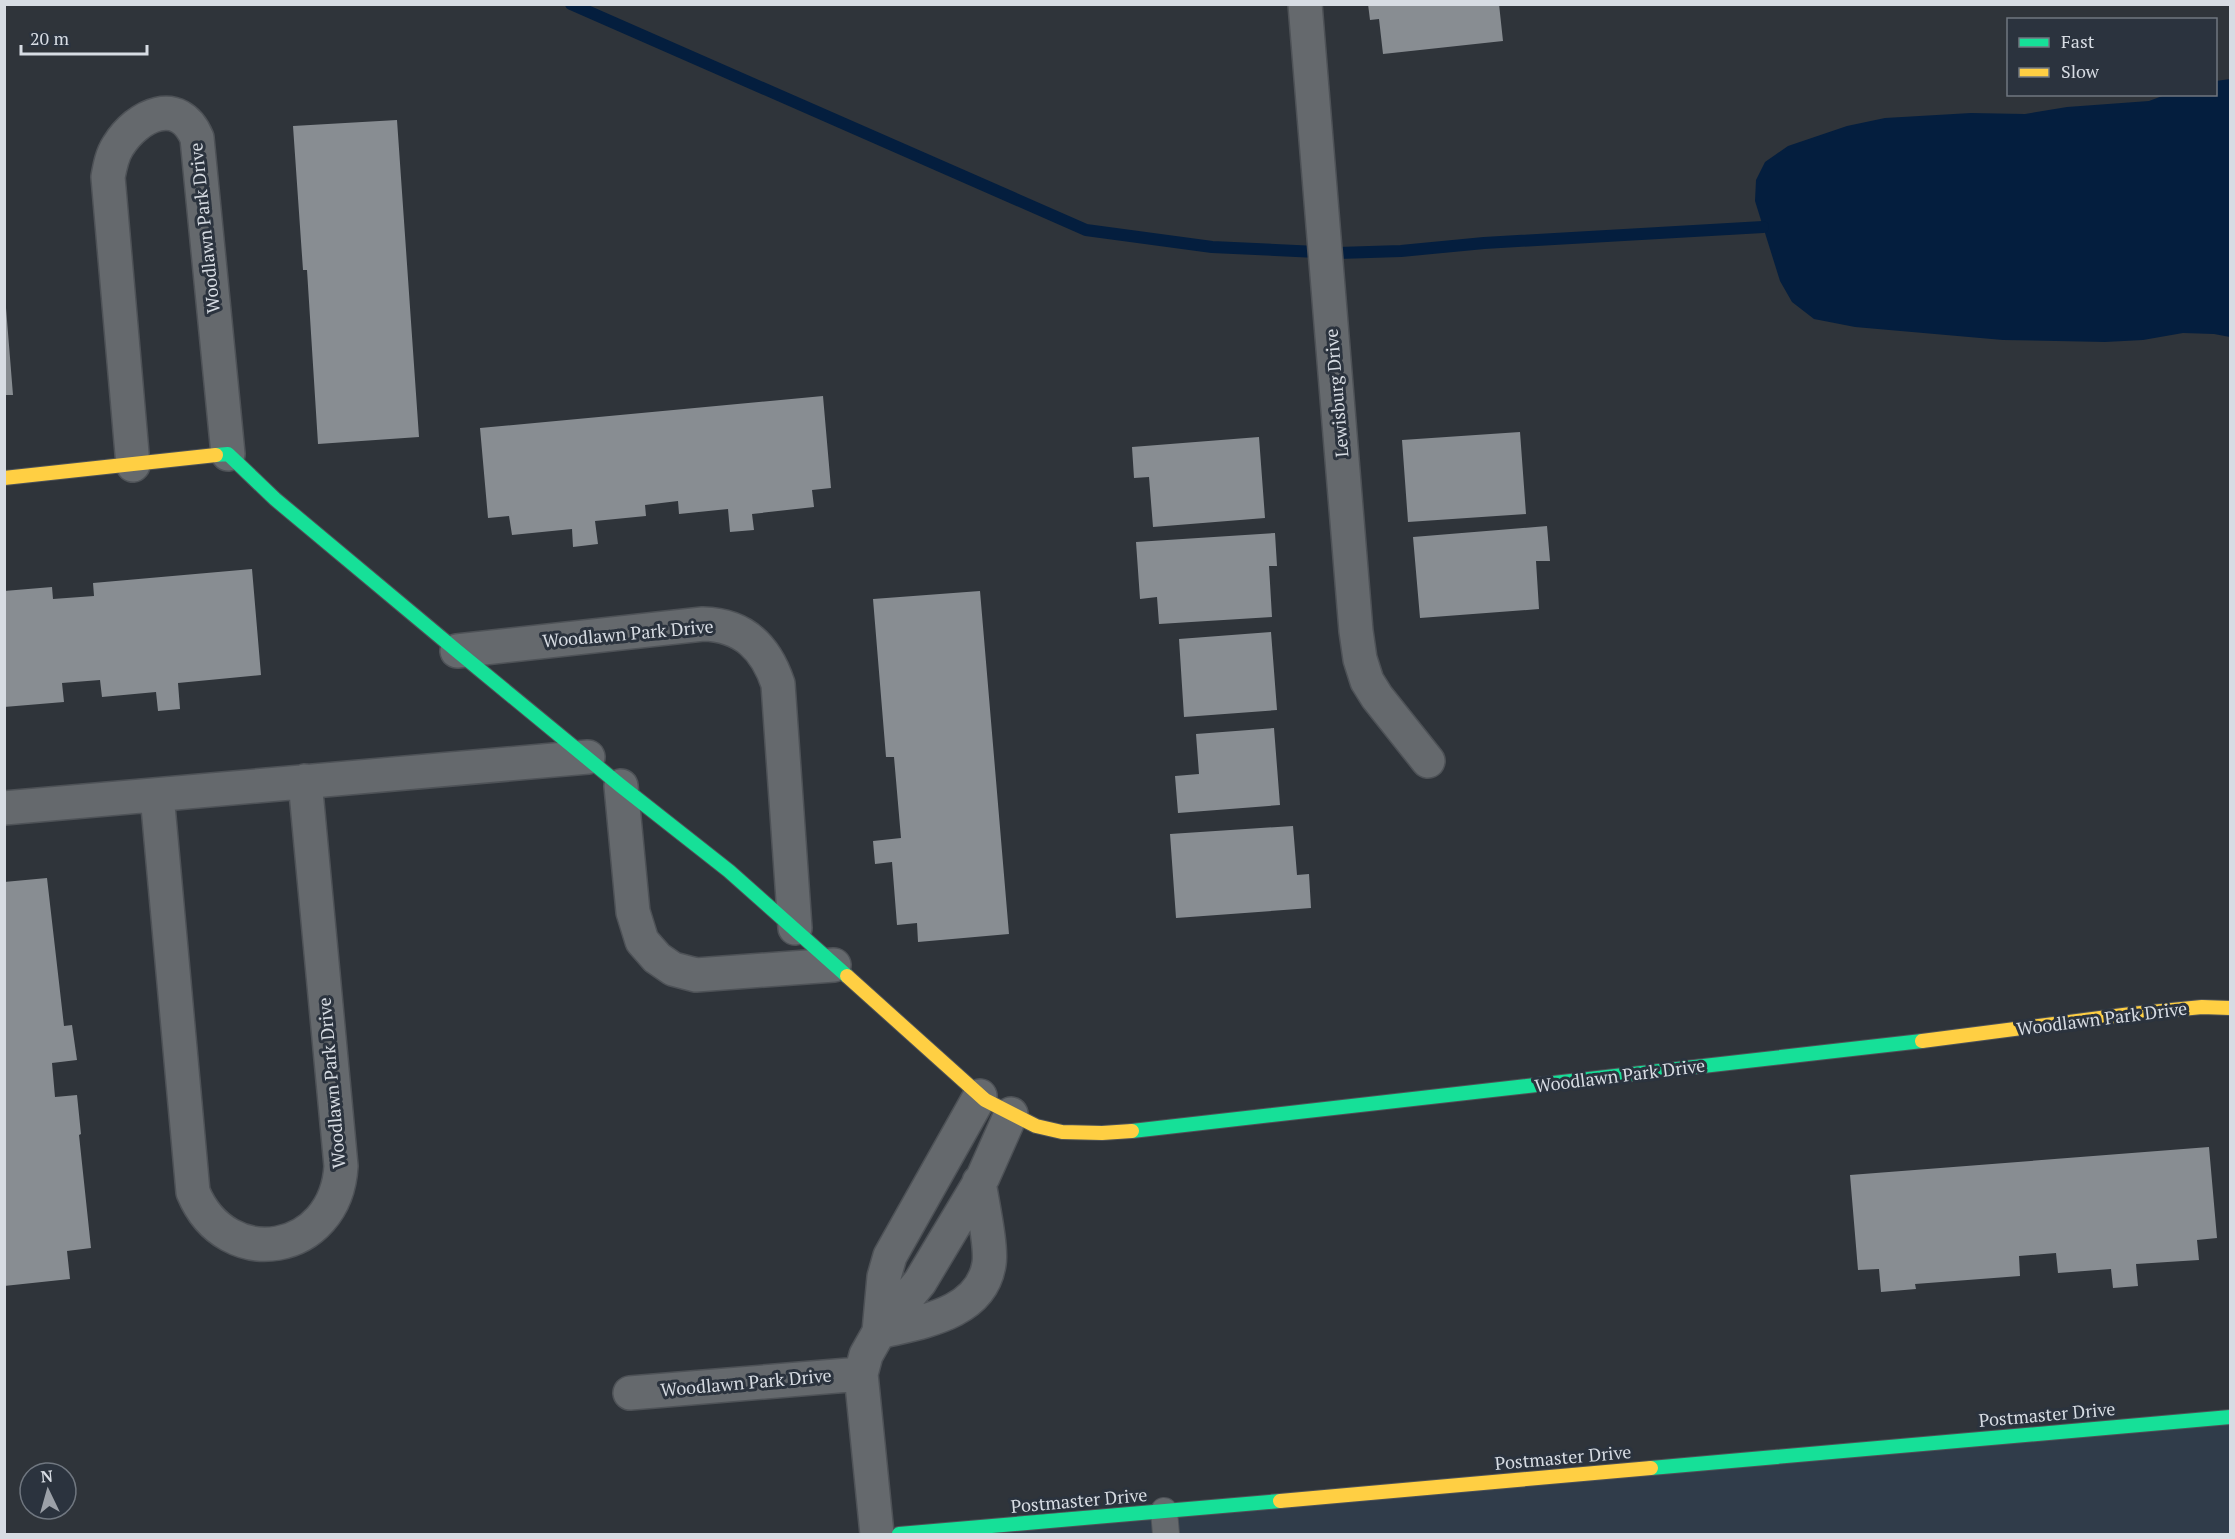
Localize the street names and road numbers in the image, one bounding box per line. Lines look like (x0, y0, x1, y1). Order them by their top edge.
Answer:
street label: Woodlawn Park Drive (183, 142, 225, 315)
street label: Lewisburg Drive (1318, 328, 1354, 458)
street label: Woodlawn Park Drive (541, 614, 714, 652)
street label: Woodlawn Park Drive (2015, 996, 2188, 1040)
street label: Woodlawn Park Drive (312, 997, 350, 1170)
street label: Woodlawn Park Drive (1533, 1053, 1706, 1097)
street label: Woodlawn Park Drive (659, 1363, 832, 1401)
street label: Postmaster Drive (1978, 1396, 2116, 1432)
street label: Postmaster Drive (1494, 1439, 1632, 1475)
street label: Postmaster Drive (1010, 1482, 1148, 1518)

